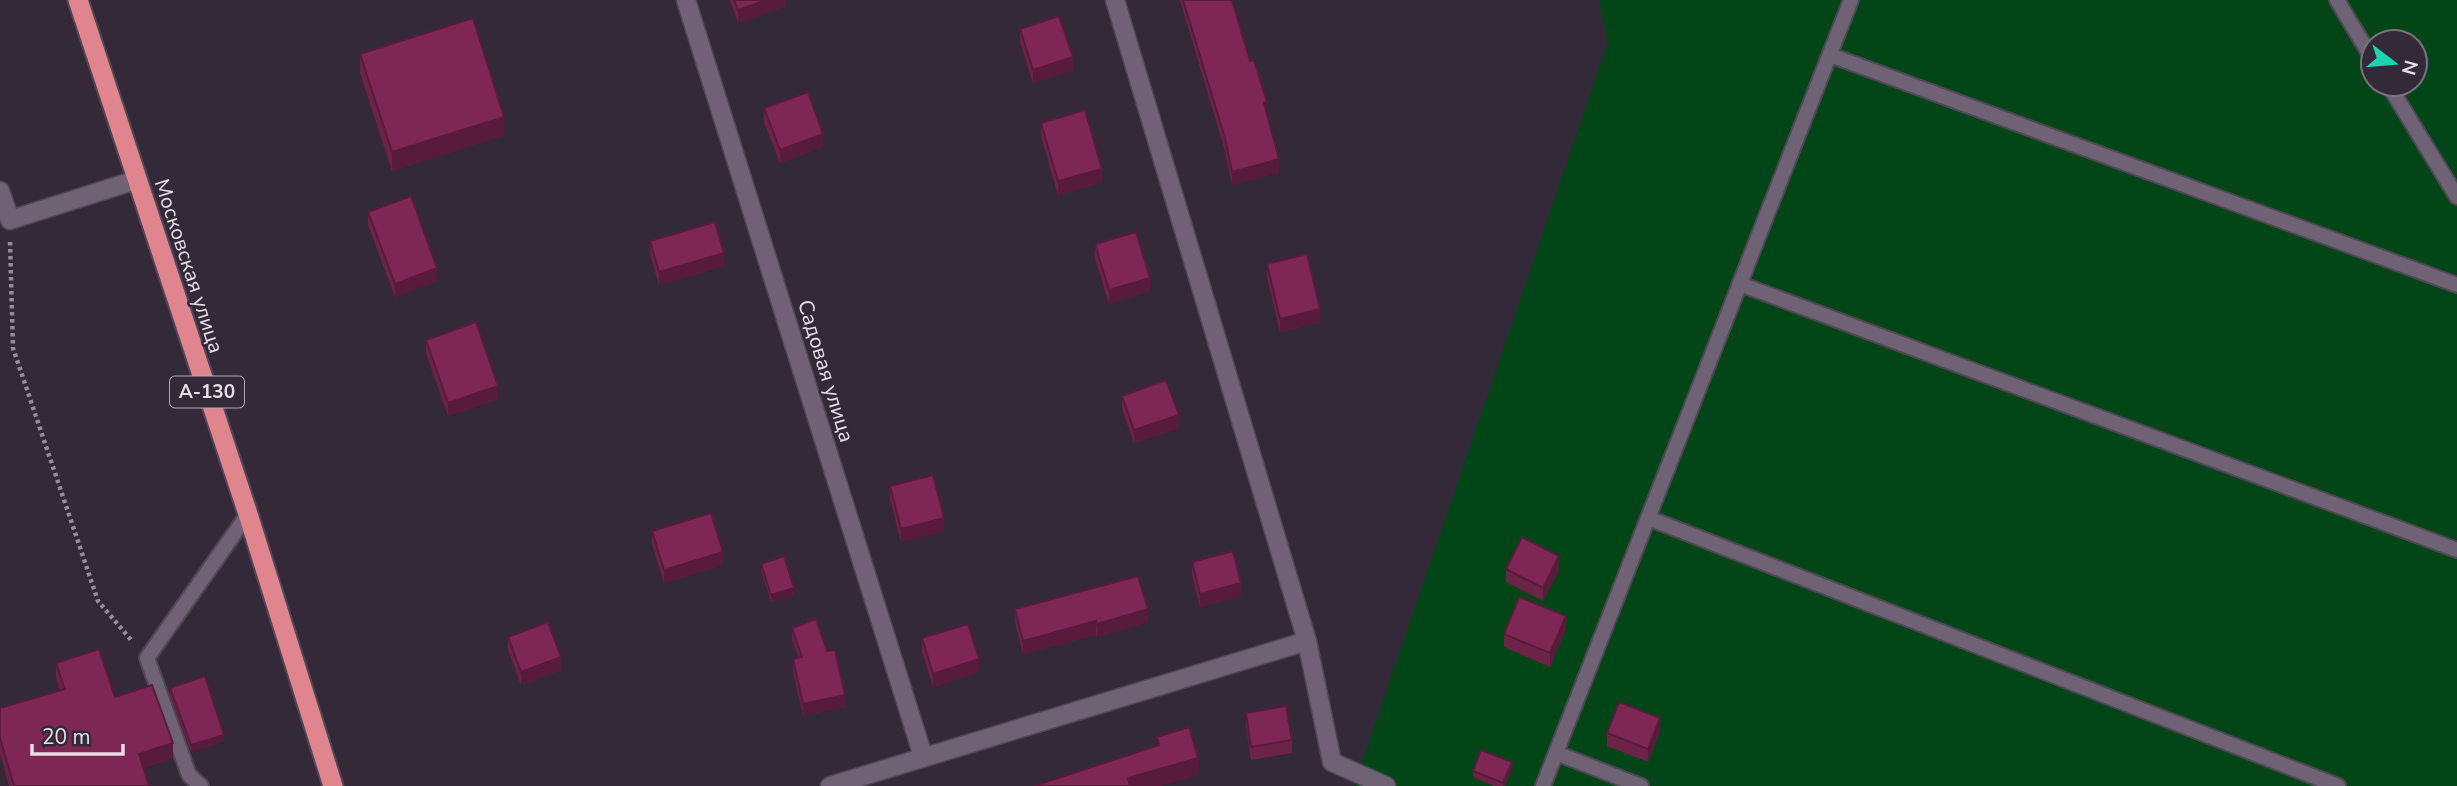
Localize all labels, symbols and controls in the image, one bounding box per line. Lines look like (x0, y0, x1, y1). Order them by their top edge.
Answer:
north arrow (2359, 28, 2429, 98)
text: N (2395, 57, 2424, 78)
street label: Московская улица (148, 175, 230, 357)
street label: Садовая улица (791, 296, 861, 446)
road number: А-130 (170, 376, 244, 408)
scale bar (32, 712, 122, 756)
text: 20 m (42, 723, 91, 751)

